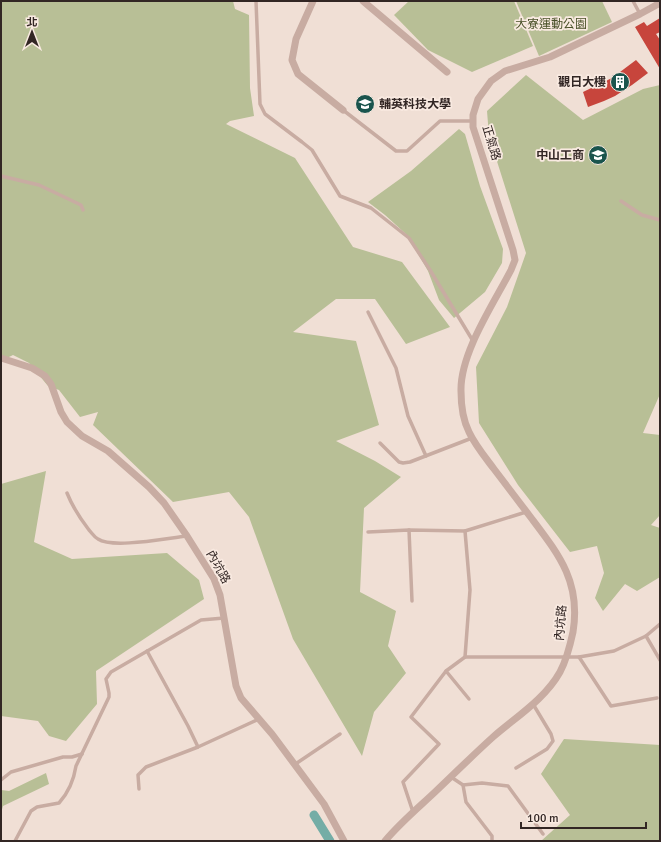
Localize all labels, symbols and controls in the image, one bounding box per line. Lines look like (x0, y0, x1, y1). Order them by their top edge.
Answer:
north arrow (12, 12, 52, 52)
text: 北 (27, 16, 38, 29)
park label: 大寮運動公園 (515, 17, 587, 32)
building icon: 觀日大樓 (609, 71, 631, 93)
place label: 觀日大樓 (558, 75, 606, 90)
school or university icon: 輔英科技大學 (354, 93, 376, 115)
place label: 輔英科技大學 (379, 97, 451, 112)
street label: 正氣路 (479, 124, 503, 162)
school or university icon: 中山工商 (587, 144, 609, 166)
place label: 中山工商 (536, 148, 584, 163)
street label: 內坑路 (203, 548, 233, 586)
street label: 內坑路 (552, 604, 570, 642)
scale bar (521, 804, 646, 830)
text: 100 m (527, 811, 559, 826)

